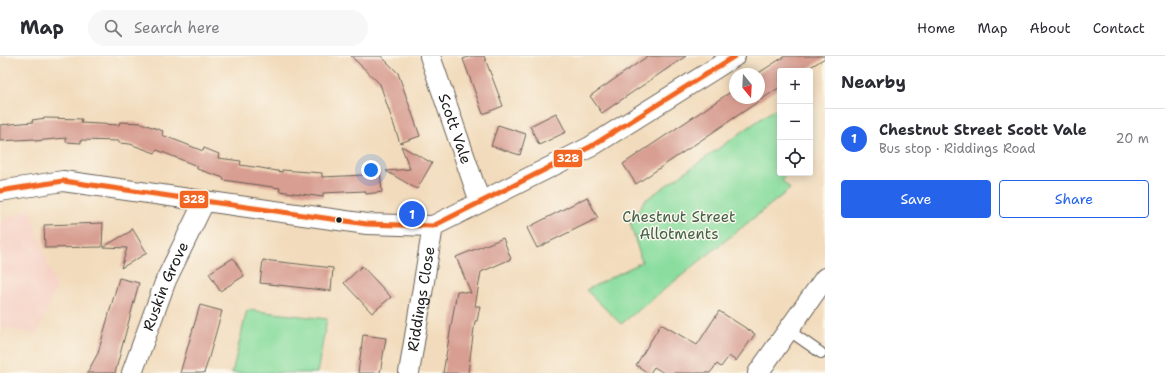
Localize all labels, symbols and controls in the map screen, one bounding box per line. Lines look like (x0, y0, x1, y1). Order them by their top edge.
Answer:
search box (88, 10, 368, 46)
text: Map (20, 15, 64, 40)
icon: search (102, 17, 124, 39)
text: Search here (134, 18, 220, 38)
text: Home (917, 19, 956, 37)
text: Map (978, 19, 1008, 37)
text: About (1030, 19, 1071, 37)
text: Contact (1093, 19, 1145, 37)
north arrow (729, 68, 765, 104)
map controls (777, 68, 813, 176)
button: + (777, 68, 813, 104)
text: Nearby (841, 71, 906, 93)
street label: Scott Vale (434, 91, 476, 167)
button: − (777, 104, 813, 140)
text: Chestnut Street Scott Vale (879, 120, 1087, 140)
text: 1 (851, 130, 857, 147)
text: 20 m (1116, 130, 1149, 147)
button: locate (777, 140, 813, 176)
text: Bus stop · Riddings Road (879, 140, 1036, 157)
line badge: 328 (553, 149, 583, 168)
text: 328 (557, 151, 580, 166)
your location (361, 160, 381, 180)
button: Save (841, 180, 991, 218)
button: Share (999, 180, 1149, 218)
line badge: 328 (179, 190, 209, 209)
text: 328 (183, 192, 206, 207)
pin: 1 (399, 199, 425, 229)
park label: Chestnut Street Allotments (622, 207, 736, 244)
unlabelled marker (334, 215, 344, 225)
street label: Ruskin Grove (138, 238, 193, 334)
street label: Riddings Close (403, 245, 440, 353)

